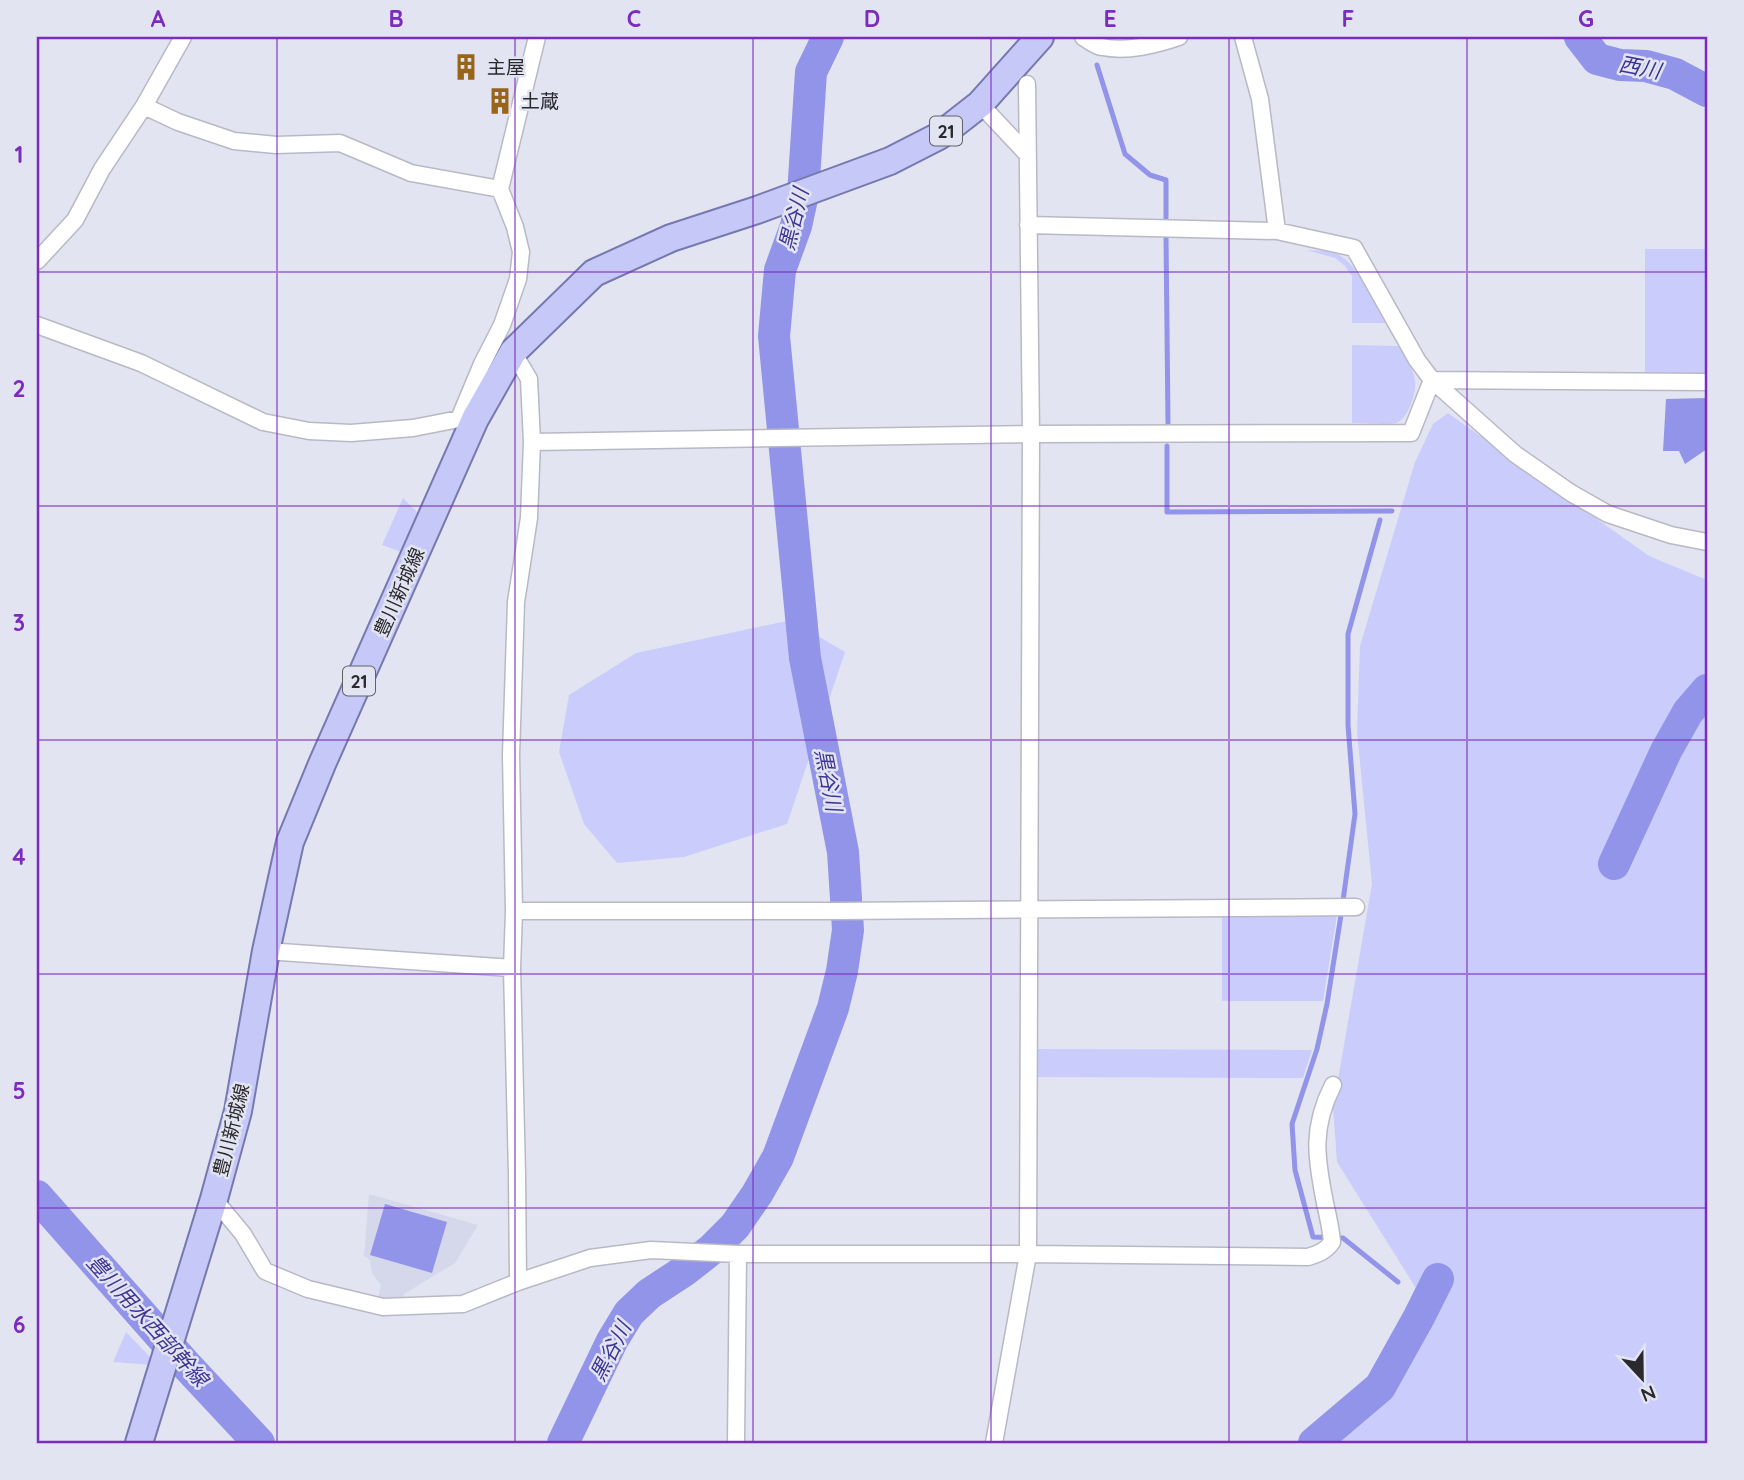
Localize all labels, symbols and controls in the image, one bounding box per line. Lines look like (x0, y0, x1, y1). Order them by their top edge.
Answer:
text: A (151, 4, 166, 33)
text: B (388, 4, 404, 33)
text: C (627, 4, 641, 33)
text: D (864, 4, 880, 33)
text: E (1103, 4, 1117, 33)
text: F (1342, 4, 1354, 33)
text: G (1578, 4, 1594, 33)
water label: 西川 (1617, 50, 1665, 84)
building icon: 主屋 (451, 52, 481, 82)
place label: 主屋 (487, 55, 525, 79)
building icon: 土蔵 (485, 86, 515, 116)
place label: 土蔵 (521, 89, 559, 113)
road number: 21 (930, 116, 962, 146)
text: 1 (15, 140, 23, 169)
water label: 黒谷川 (773, 183, 814, 253)
text: 2 (12, 374, 26, 403)
street label: 豊川新城線 (369, 544, 429, 640)
text: 3 (13, 608, 25, 637)
road number: 21 (343, 666, 375, 696)
water label: 黒谷川 (810, 747, 848, 815)
text: 4 (12, 842, 26, 871)
text: 5 (12, 1076, 26, 1105)
street label: 豊川新城線 (208, 1081, 254, 1179)
water label: 豊川用水西部幹線 (82, 1249, 216, 1393)
text: 6 (13, 1310, 25, 1339)
water label: 黒谷川 (584, 1315, 637, 1385)
north arrow (1608, 1344, 1678, 1414)
text: N (1637, 1380, 1659, 1408)

